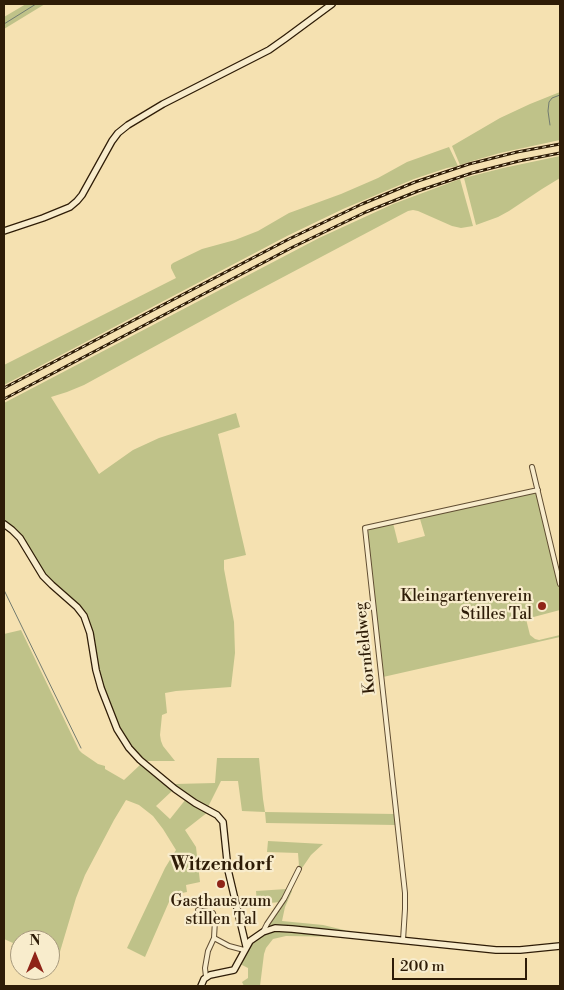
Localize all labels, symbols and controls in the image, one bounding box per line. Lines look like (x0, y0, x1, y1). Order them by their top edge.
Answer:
place label: Kleingartenverein Stilles Tal (400, 587, 532, 625)
marker: Kleingartenverein Stilles Tal (536, 600, 548, 612)
street label: Kornfeldweg (352, 601, 380, 695)
district label: Witzendorf (170, 854, 272, 876)
marker: Gasthaus zum stillen Tal (215, 878, 227, 890)
place label: Gasthaus zum stillen Tal (171, 892, 271, 930)
north arrow (10, 930, 60, 980)
text: N (29, 932, 41, 950)
scale bar (394, 948, 529, 980)
text: 200 m (400, 957, 445, 976)

